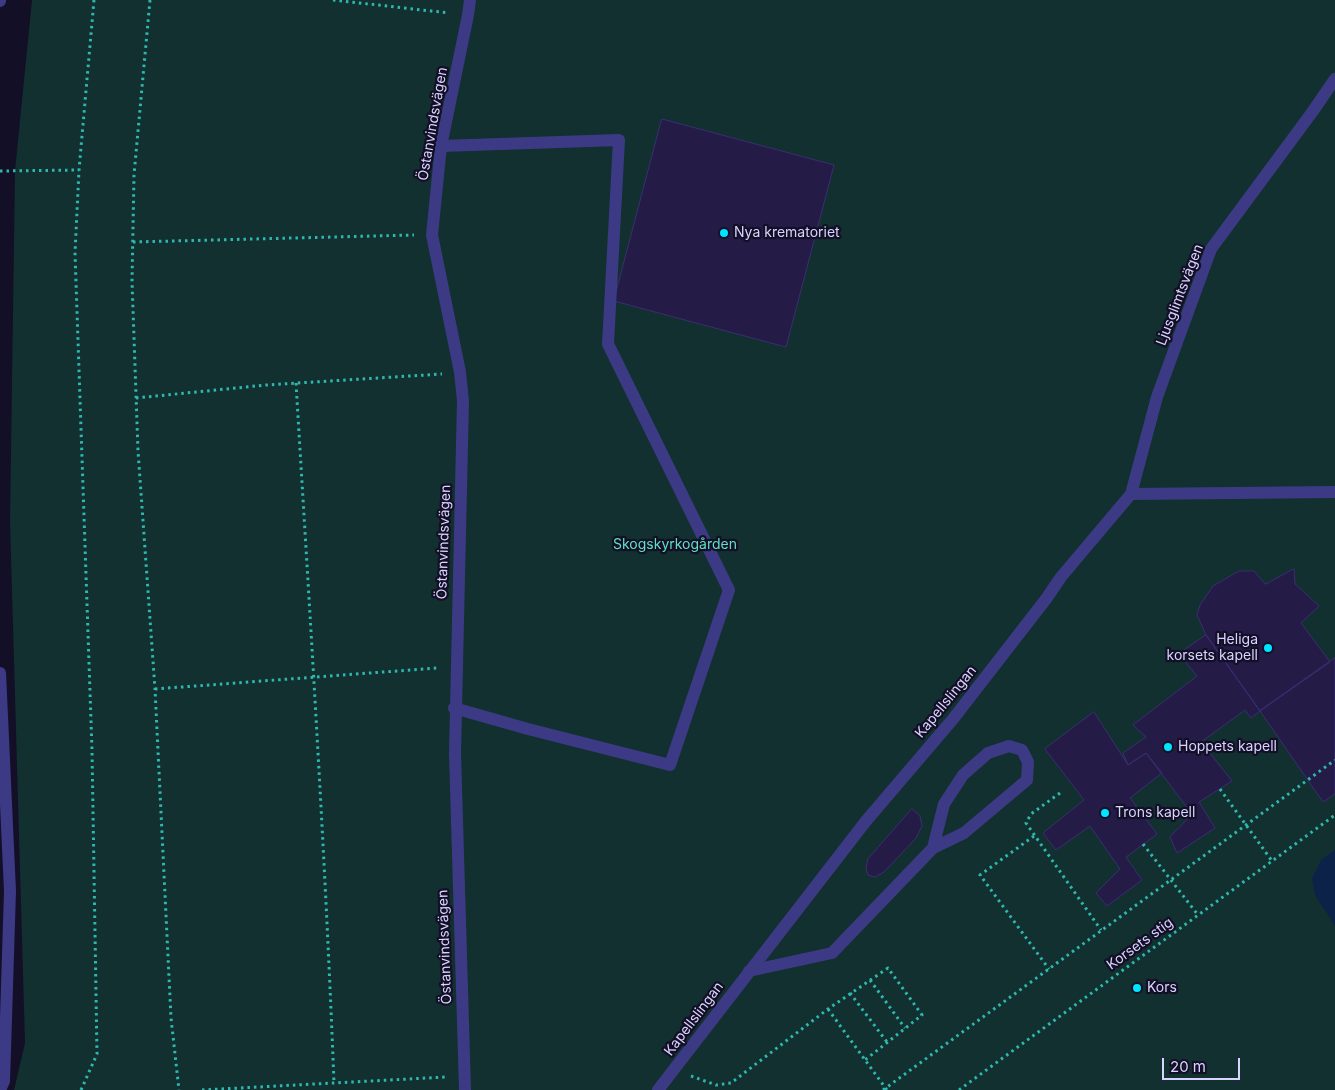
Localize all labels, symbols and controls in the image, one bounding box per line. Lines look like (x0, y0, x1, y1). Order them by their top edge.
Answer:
street label: Östanvindsvägen (415, 66, 451, 182)
place label: Nya krematoriet (734, 225, 840, 241)
marker: Nya krematoriet (718, 227, 730, 239)
street label: Ljusglimtsvägen (1153, 242, 1207, 348)
street label: Östanvindsvägen (434, 484, 454, 600)
park label: Skogskyrkogården (613, 537, 737, 553)
place label: Heliga korsets kapell (1167, 632, 1258, 664)
marker: Heliga korsets kapell (1262, 642, 1274, 654)
street label: Kapellslingan (912, 663, 980, 741)
place label: Hoppets kapell (1178, 739, 1277, 755)
marker: Hoppets kapell (1162, 741, 1174, 753)
place label: Trons kapell (1115, 805, 1195, 821)
marker: Trons kapell (1099, 807, 1111, 819)
street label: Östanvindsvägen (435, 889, 455, 1005)
street label: Korsets stig (1104, 914, 1176, 974)
street label: Kapellslingan (661, 979, 727, 1059)
place label: Kors (1147, 980, 1177, 996)
marker: Kors (1131, 982, 1143, 994)
scale bar (1165, 1048, 1242, 1080)
text: 20 m (1170, 1057, 1206, 1076)

